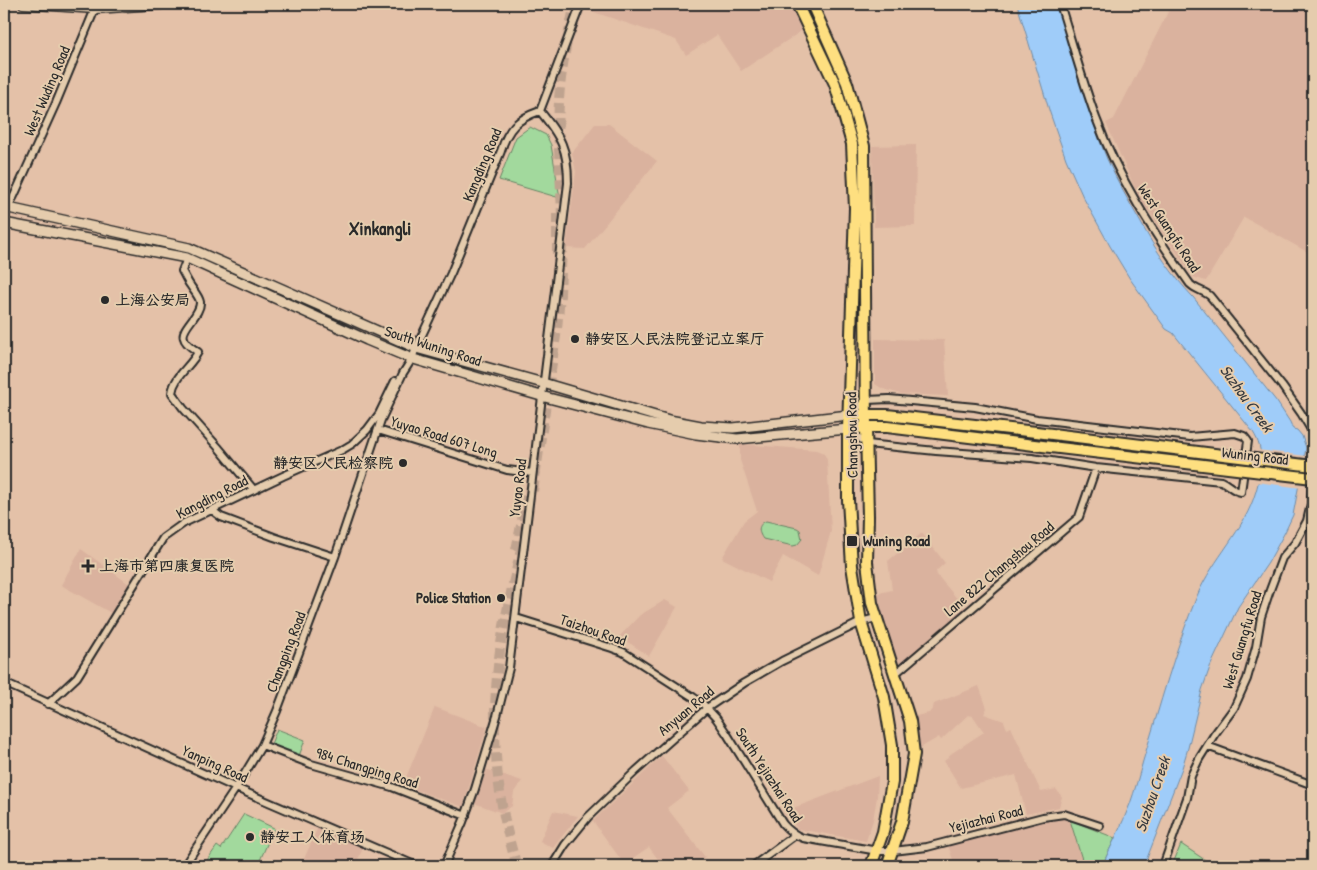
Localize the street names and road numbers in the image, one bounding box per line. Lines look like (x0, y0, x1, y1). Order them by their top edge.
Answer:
street label: West Wuding Road (18, 43, 75, 139)
street label: Kangding Road (457, 125, 506, 205)
street label: West Guangfu Road (1133, 179, 1206, 276)
street label: South Wuning Road (382, 320, 484, 371)
street label: Changshou Road (840, 392, 863, 478)
street label: Yuyao Road 607 Long (388, 410, 501, 463)
street label: Wuning Road (1221, 441, 1290, 470)
street label: Yuyao Road (503, 457, 532, 518)
street label: Kangding Road (172, 469, 251, 524)
street label: Lane 822 Changshou Road (939, 516, 1058, 621)
street label: West Guangfu Road (1217, 588, 1266, 691)
street label: Changping Road (260, 608, 311, 695)
street label: Taizhou Road (557, 608, 629, 651)
street label: Anyuan Road (653, 681, 718, 740)
street label: South Yejiazhai Road (731, 723, 808, 826)
street label: Yanping Road (179, 740, 252, 788)
street label: 984 Changping Road (313, 742, 421, 793)
street label: Yejiazhai Road (947, 799, 1025, 838)

